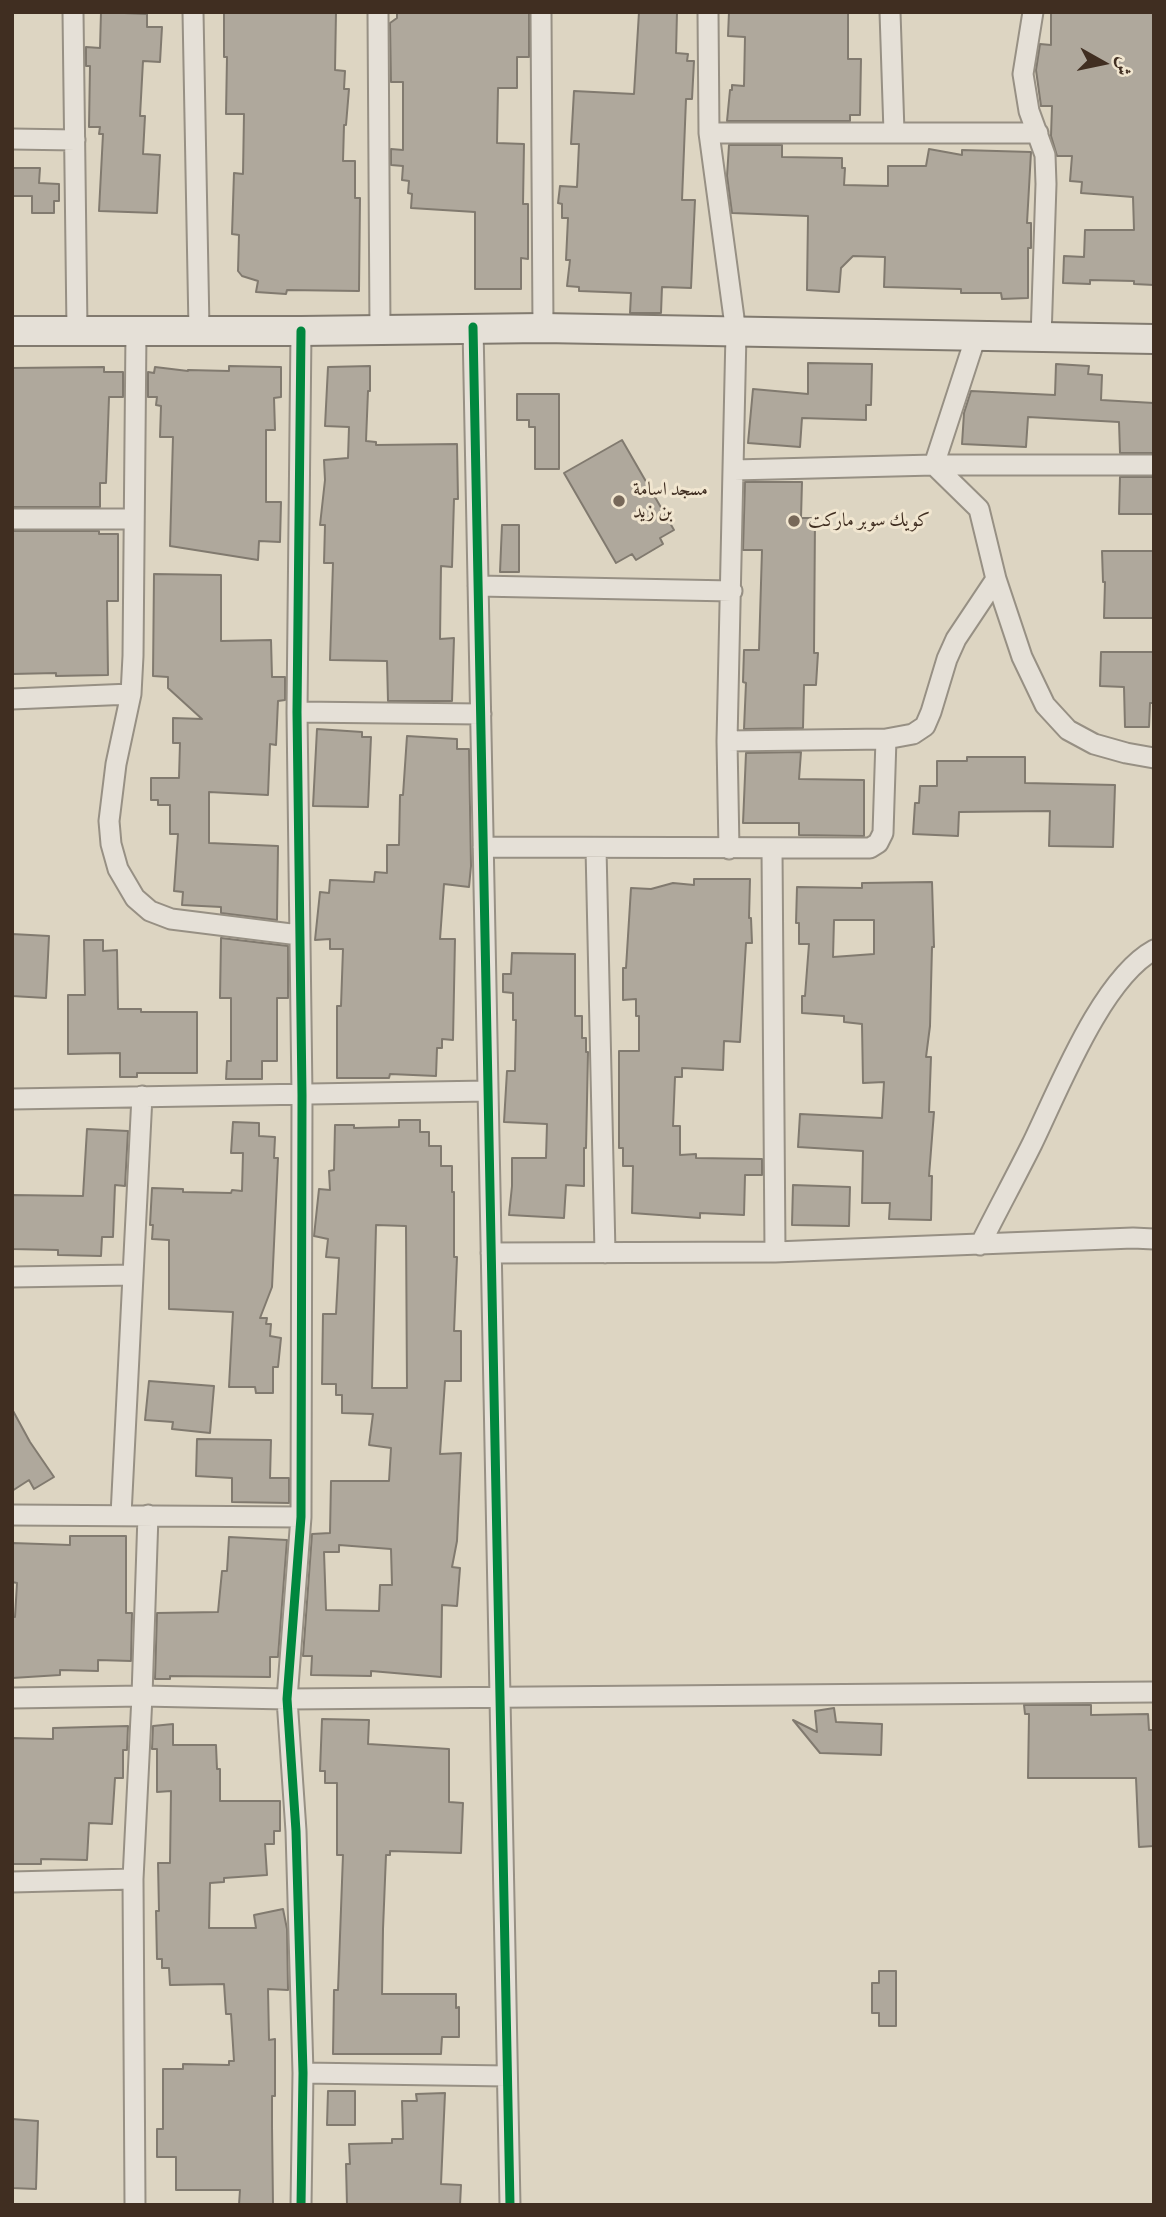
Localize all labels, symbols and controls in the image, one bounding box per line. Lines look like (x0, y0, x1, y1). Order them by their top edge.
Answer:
north arrow (1068, 28, 1138, 98)
text: ش (1109, 55, 1138, 78)
place label: مسجد اسامة بن زيد (633, 479, 708, 523)
marker: مسجد اسامة بن زيد (611, 493, 627, 509)
place label: كويك سوبر ماركت (808, 510, 930, 532)
marker: كويك سوبر ماركت (786, 513, 802, 529)

